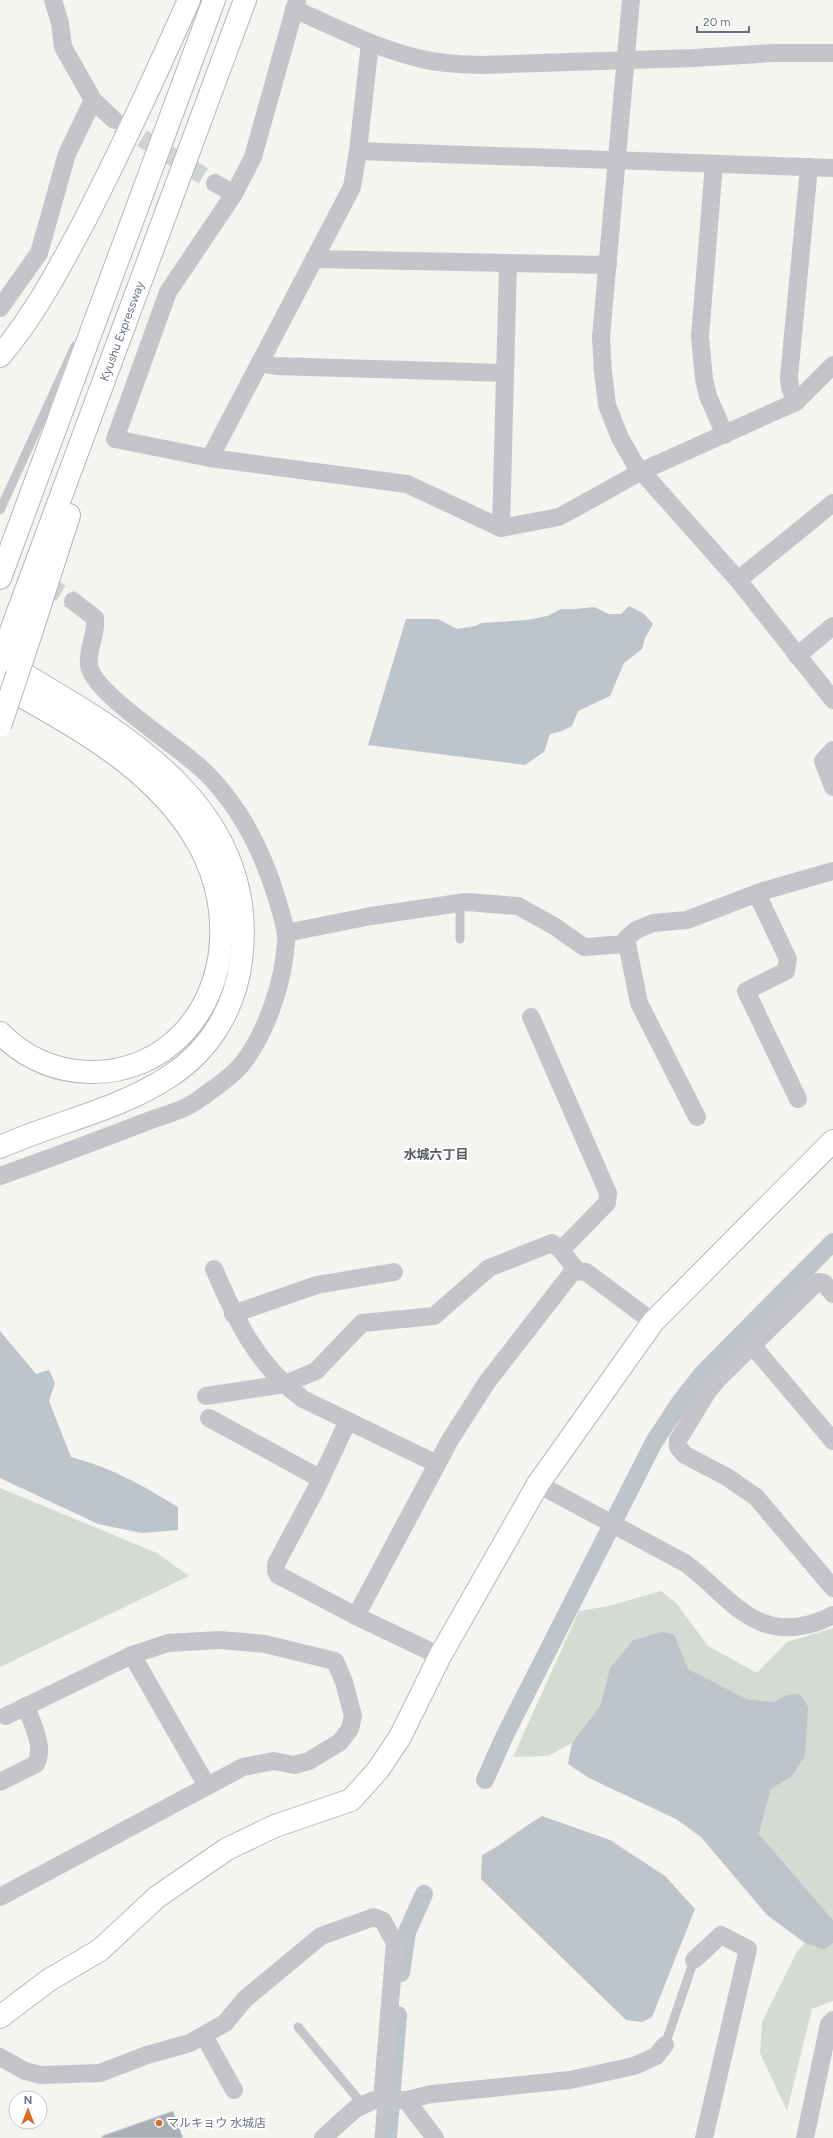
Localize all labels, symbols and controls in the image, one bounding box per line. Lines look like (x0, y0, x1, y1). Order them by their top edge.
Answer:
scale bar (697, 8, 749, 34)
text: 20 m (703, 15, 731, 29)
street label: Kyushu Expressway (97, 279, 147, 383)
district label: 水城六丁目 (403, 1147, 469, 1162)
north arrow (8, 2090, 48, 2130)
text: N (24, 2094, 32, 2107)
place label: マルキョウ 水城店 (167, 2116, 266, 2130)
marker: マルキョウ 水城店 (154, 2118, 164, 2128)

